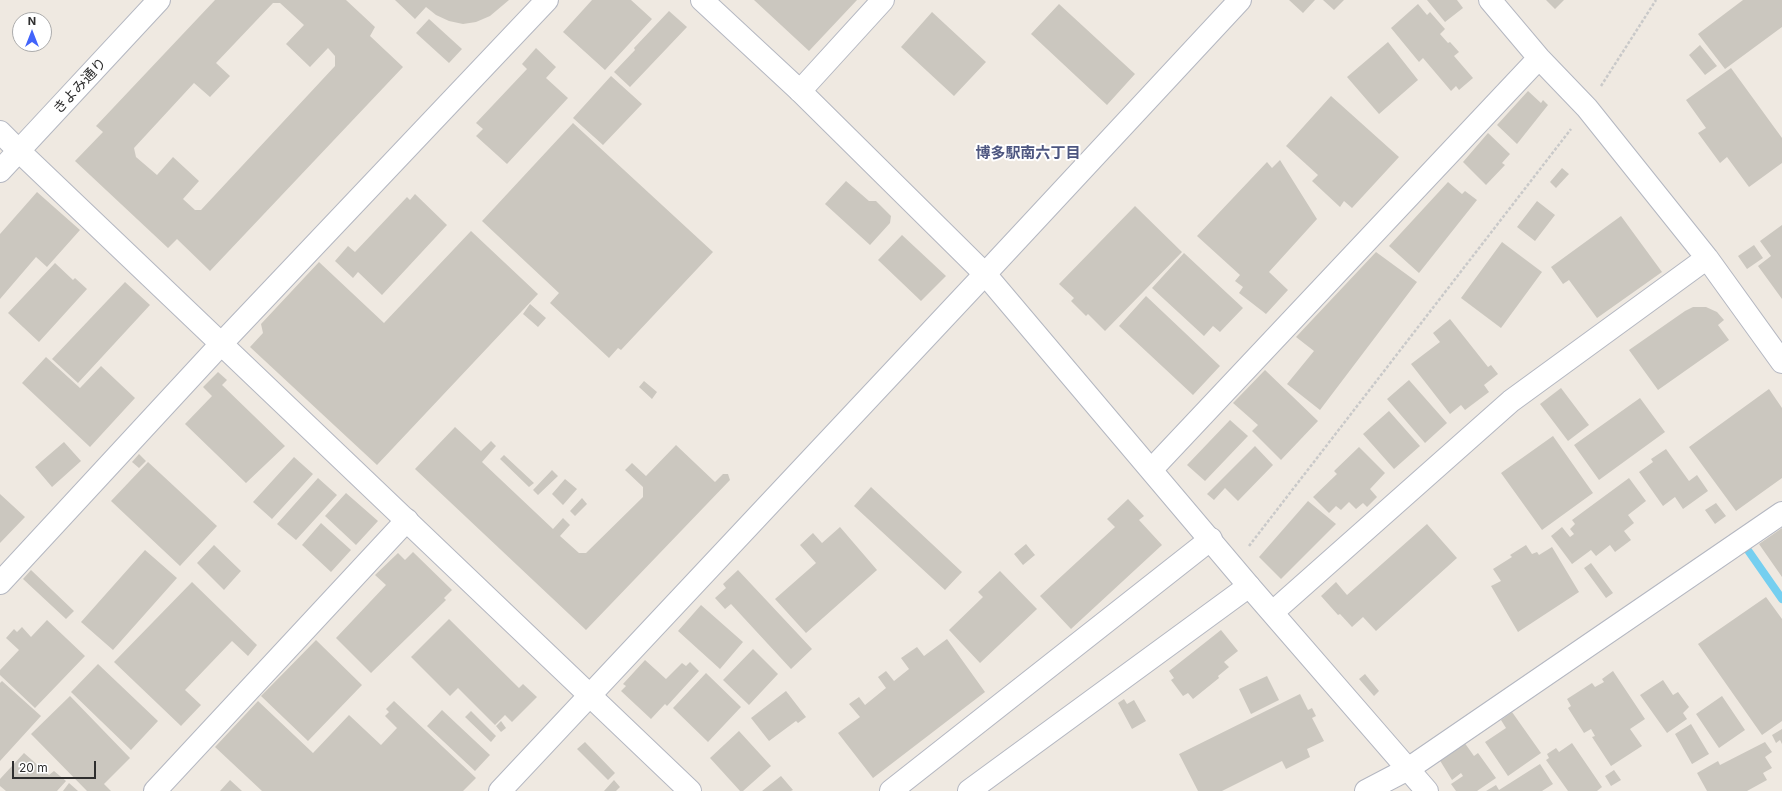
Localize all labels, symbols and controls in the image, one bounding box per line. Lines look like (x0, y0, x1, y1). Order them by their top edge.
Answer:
north arrow (12, 12, 52, 52)
text: N (28, 14, 36, 28)
street label: きよみ通り (50, 55, 110, 117)
district label: 博多駅南六丁目 (976, 144, 1080, 162)
scale bar (14, 753, 98, 779)
text: 20 m (19, 760, 48, 775)

